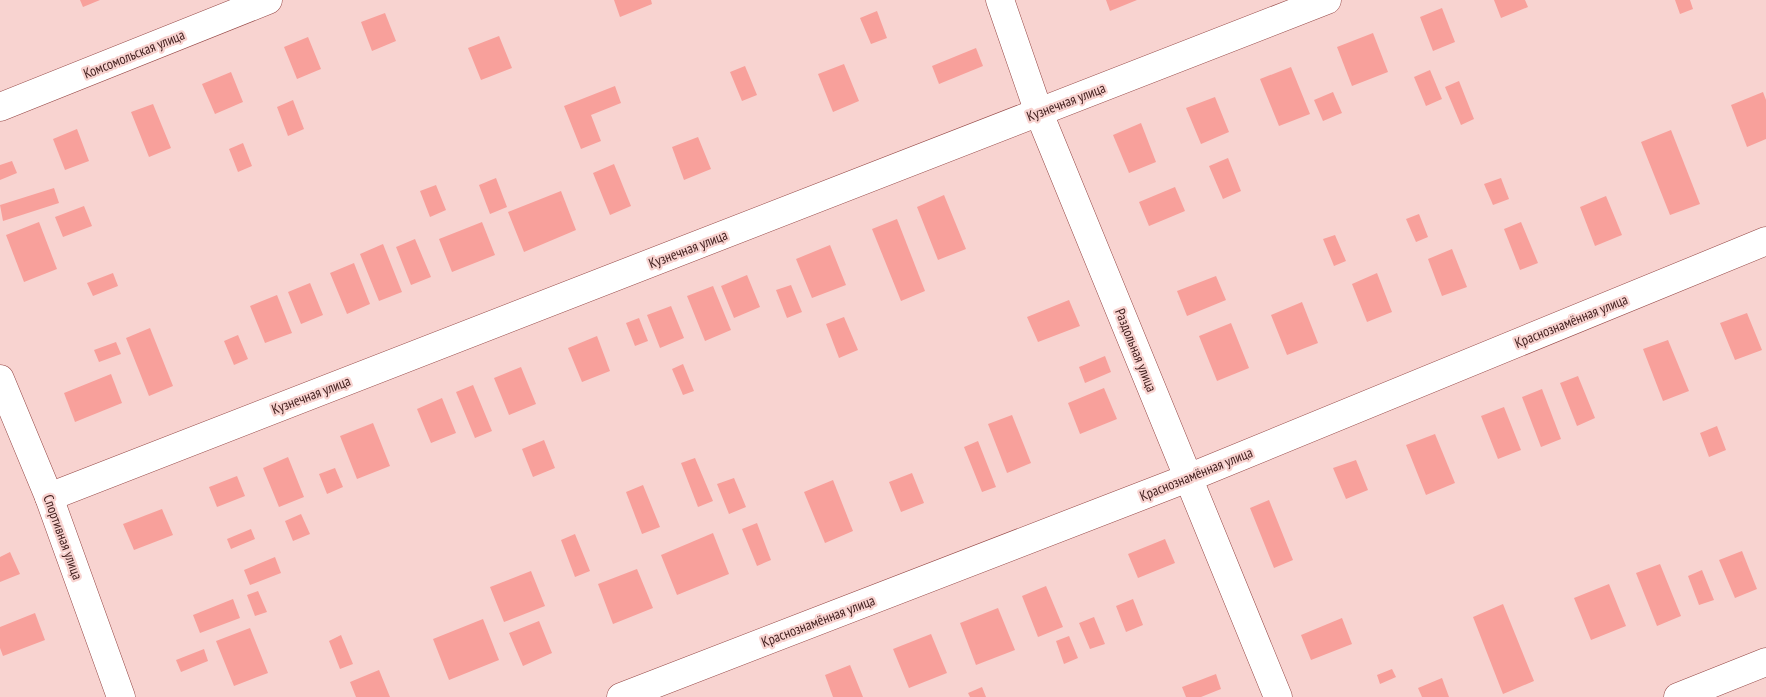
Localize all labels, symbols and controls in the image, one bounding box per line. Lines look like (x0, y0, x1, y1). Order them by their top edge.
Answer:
street label: Комсомольская улица (81, 25, 187, 83)
street label: Кузнечная улица (1024, 79, 1108, 125)
street label: Кузнечная улица (646, 226, 730, 272)
street label: Краснознамённая улица (1512, 290, 1630, 352)
street label: Раздольная улица (1111, 306, 1161, 394)
street label: Кузнечная улица (269, 372, 353, 418)
street label: Краснознамённая улица (1137, 443, 1255, 505)
street label: Спортивная улица (39, 492, 87, 582)
street label: Краснознамённая улица (759, 591, 877, 651)

